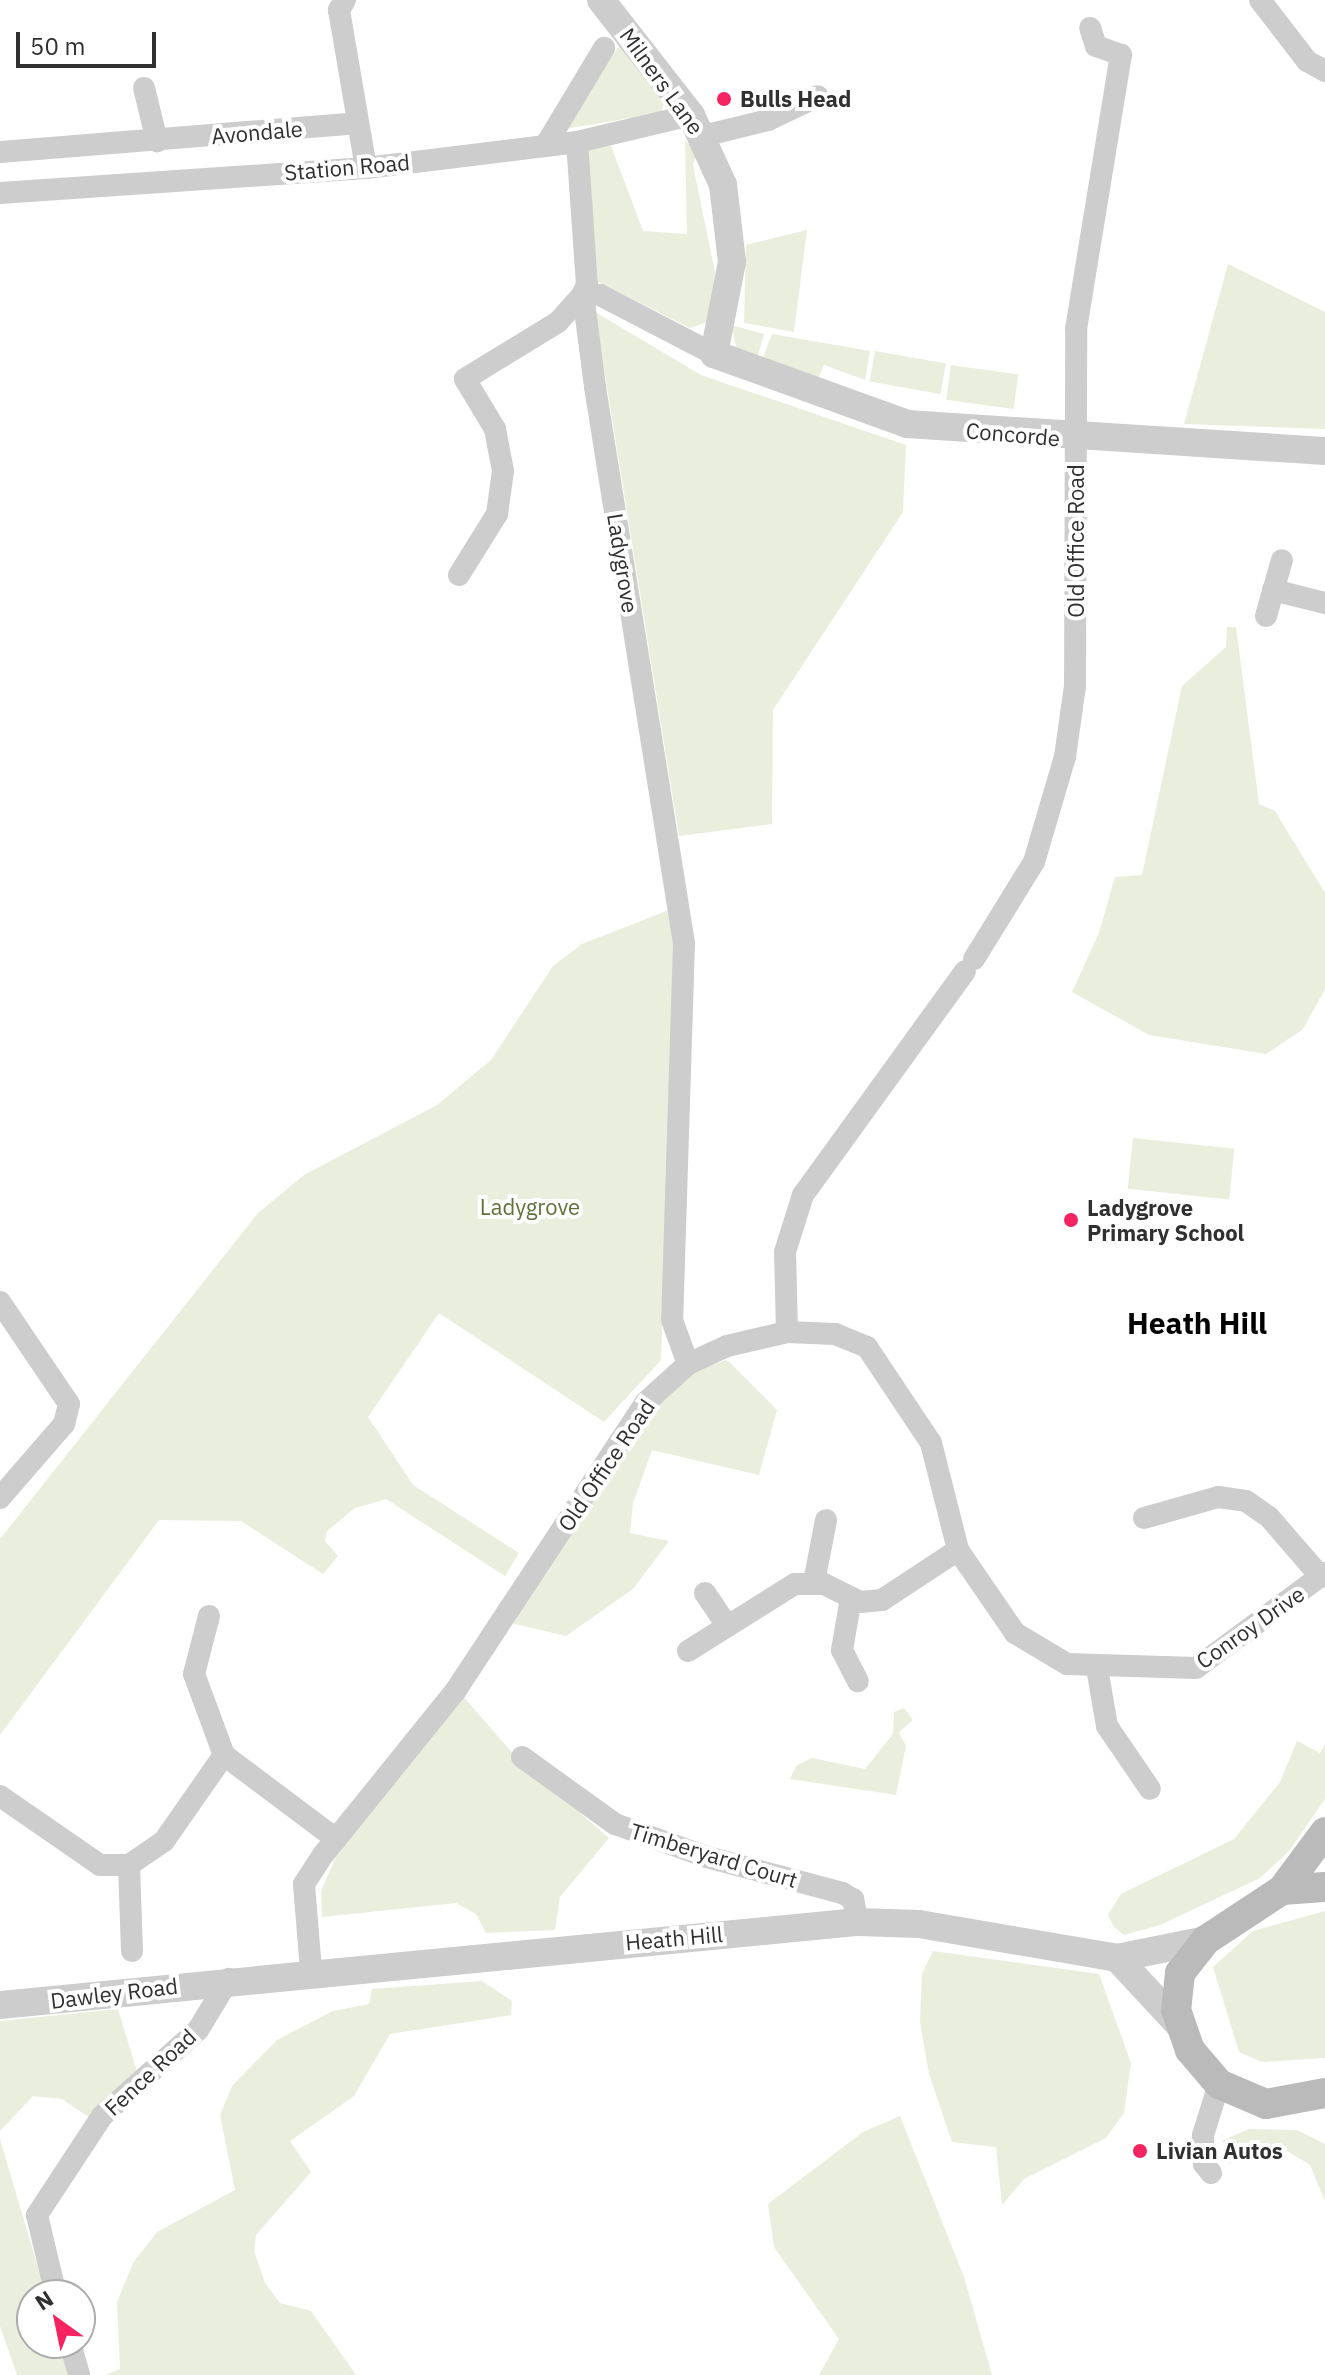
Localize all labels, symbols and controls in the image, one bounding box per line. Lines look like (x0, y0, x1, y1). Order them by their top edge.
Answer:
scale bar (20, 16, 160, 66)
street label: Milners Lane (615, 23, 709, 139)
text: 50 m (30, 30, 85, 62)
place label: Bulls Head (740, 86, 851, 112)
marker: Bulls Head (715, 90, 733, 108)
street label: Avondale (210, 115, 304, 149)
street label: Station Road (283, 148, 411, 186)
street label: Concorde (965, 417, 1061, 451)
street label: Old Office Road (1063, 464, 1089, 618)
street label: Ladygrove (602, 511, 644, 615)
park label: Ladygrove (480, 1194, 580, 1220)
place label: Ladygrove Primary School (1087, 1194, 1244, 1246)
marker: Ladygrove Primary School (1062, 1211, 1080, 1229)
district label: Heath Hill (1127, 1305, 1267, 1341)
street label: Old Office Road (552, 1394, 660, 1536)
street label: Conroy Drive (1191, 1580, 1309, 1674)
street label: Timberyard Court (627, 1817, 801, 1893)
street label: Heath Hill (624, 1921, 724, 1955)
street label: Dawley Road (49, 1972, 179, 2014)
street label: Fence Road (99, 2023, 201, 2121)
place label: Livian Autos (1156, 2138, 1283, 2164)
marker: Livian Autos (1131, 2142, 1149, 2160)
north arrow (16, 2279, 96, 2359)
text: N (29, 2284, 58, 2317)

